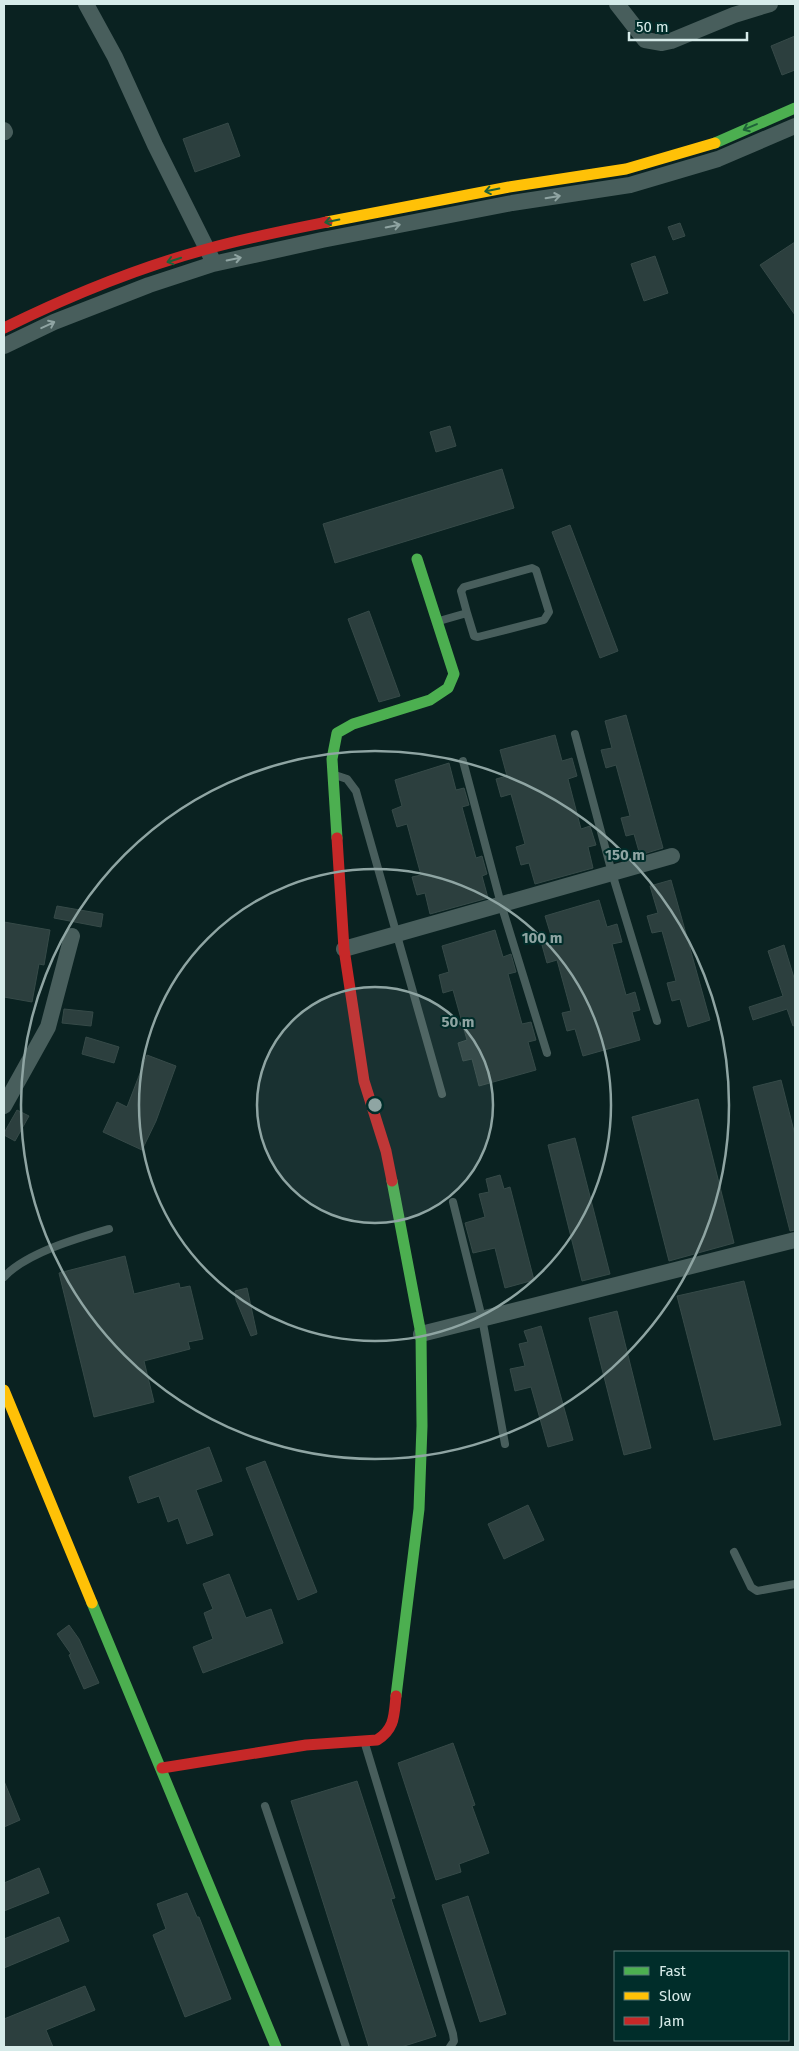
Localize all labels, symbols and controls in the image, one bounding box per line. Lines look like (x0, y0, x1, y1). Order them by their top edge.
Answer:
scale bar (629, 10, 746, 42)
text: 50 m (636, 18, 669, 36)
one-way arrow (743, 124, 758, 133)
one-way arrow (484, 186, 500, 196)
one-way arrow (544, 192, 560, 202)
one-way arrow (325, 217, 341, 227)
one-way arrow (384, 221, 400, 231)
one-way arrow (225, 254, 241, 263)
one-way arrow (167, 255, 183, 265)
one-way arrow (40, 320, 55, 330)
text: 150 m (605, 846, 645, 864)
text: 100 m (522, 929, 562, 947)
text: 50 m (441, 1013, 475, 1031)
centre of rings (366, 1096, 384, 1114)
legend (614, 1951, 789, 2041)
text: Fast (659, 1962, 686, 1980)
text: Slow (659, 1987, 691, 2005)
text: Jam (659, 2012, 685, 2030)

